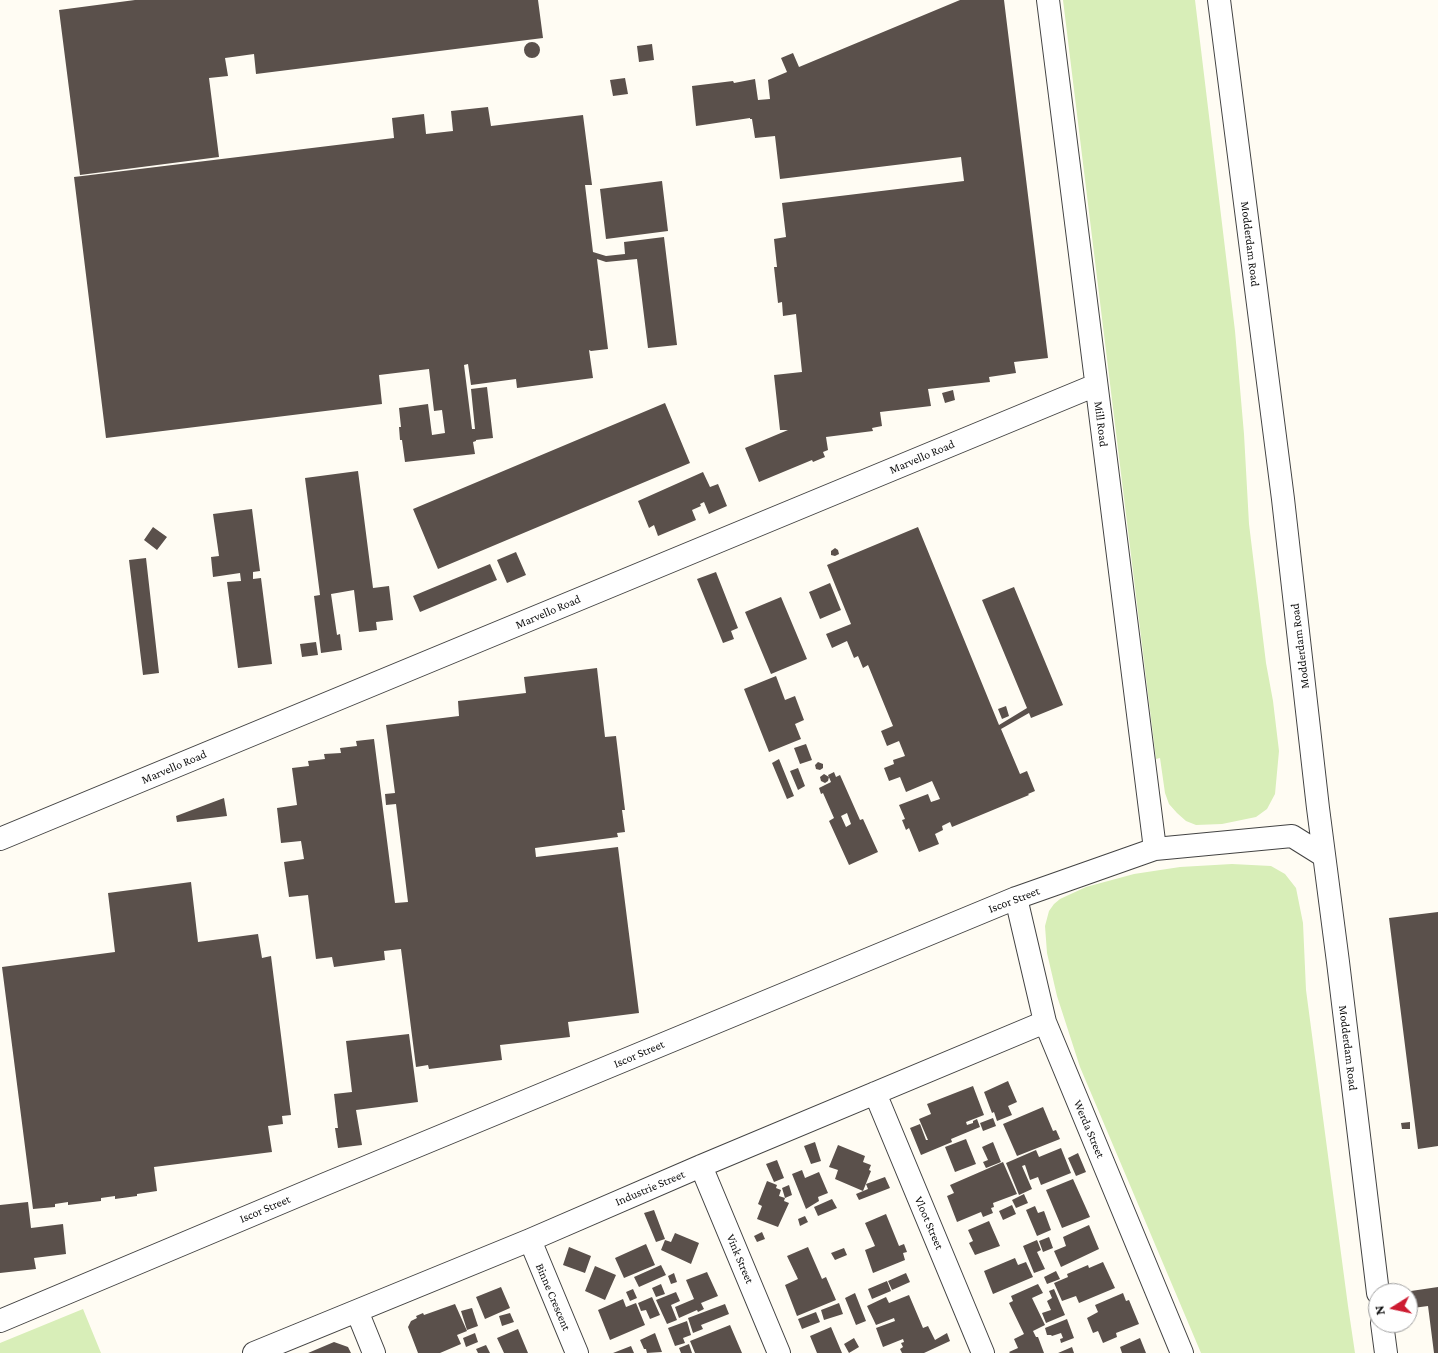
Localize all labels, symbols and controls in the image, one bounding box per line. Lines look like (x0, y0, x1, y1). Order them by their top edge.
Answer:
street label: Modderdam Road (1238, 200, 1262, 288)
street label: Mill Road (1091, 400, 1111, 448)
street label: Marvello Road (887, 437, 957, 477)
street label: Marvello Road (513, 592, 583, 632)
street label: Modderdam Road (1288, 602, 1312, 690)
street label: Marvello Road (139, 747, 209, 787)
street label: Iscor Street (986, 884, 1042, 916)
street label: Modderdam Road (1336, 1004, 1360, 1092)
street label: Iscor Street (611, 1037, 667, 1071)
street label: Werda Street (1070, 1098, 1108, 1160)
street label: Industrie Street (613, 1167, 687, 1209)
street label: Iscor Street (237, 1192, 293, 1226)
street label: Vloot Street (911, 1194, 947, 1252)
street label: Vink Street (723, 1232, 757, 1286)
street label: Binne Crescent (532, 1261, 574, 1333)
north arrow (1368, 1283, 1418, 1333)
text: N (1371, 1304, 1388, 1317)

